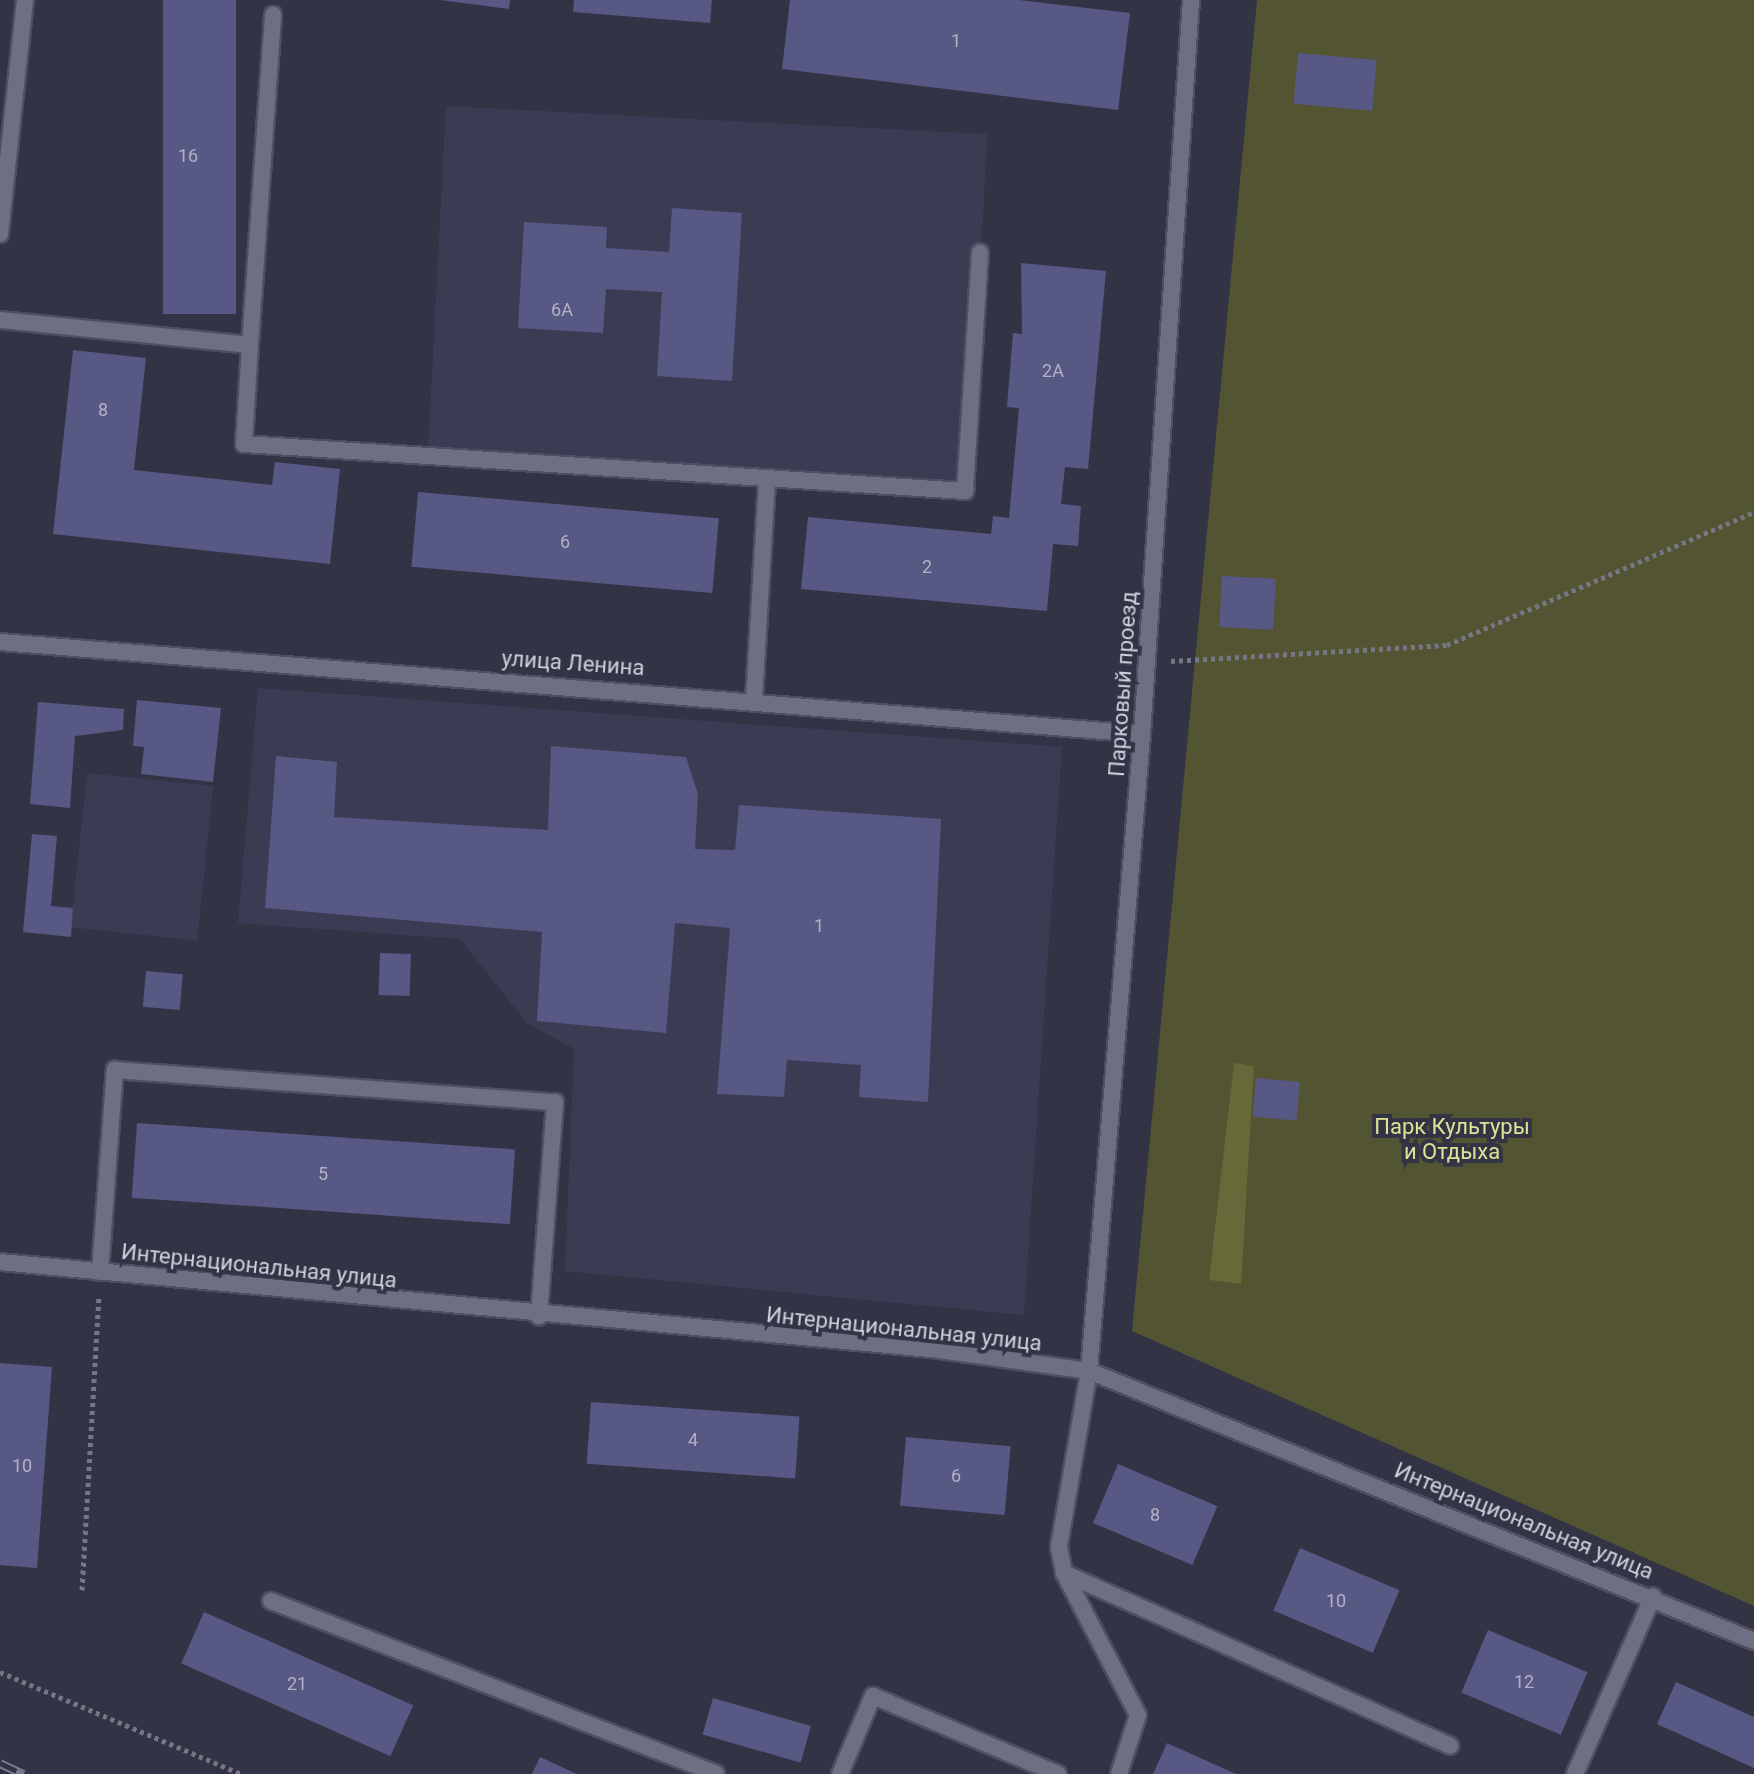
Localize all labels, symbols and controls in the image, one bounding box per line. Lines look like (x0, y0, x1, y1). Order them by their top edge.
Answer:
house number: 1 (951, 30, 961, 52)
house number: 16 (178, 145, 198, 167)
house number: 6А (551, 299, 573, 321)
house number: 2А (1042, 360, 1064, 382)
house number: 8 (98, 399, 108, 421)
house number: 6 (560, 531, 570, 553)
house number: 2 (922, 556, 932, 578)
street label: Парковый проезд (1103, 590, 1143, 778)
street label: улица Ленина (501, 645, 645, 681)
house number: 1 (814, 915, 824, 937)
park label: Парк Культуры и Отдыха (1374, 1113, 1530, 1164)
house number: 5 (318, 1163, 328, 1185)
street label: Интернациональная улица (120, 1238, 398, 1294)
street label: Интернациональная улица (765, 1301, 1043, 1357)
house number: 4 (688, 1429, 698, 1451)
house number: 10 (12, 1455, 32, 1477)
street label: Интернациональная улица (1391, 1457, 1657, 1585)
house number: 6 (951, 1465, 961, 1487)
house number: 8 (1150, 1504, 1160, 1526)
house number: 10 (1326, 1590, 1346, 1612)
house number: 12 (1514, 1671, 1534, 1693)
house number: 21 (287, 1673, 307, 1695)

